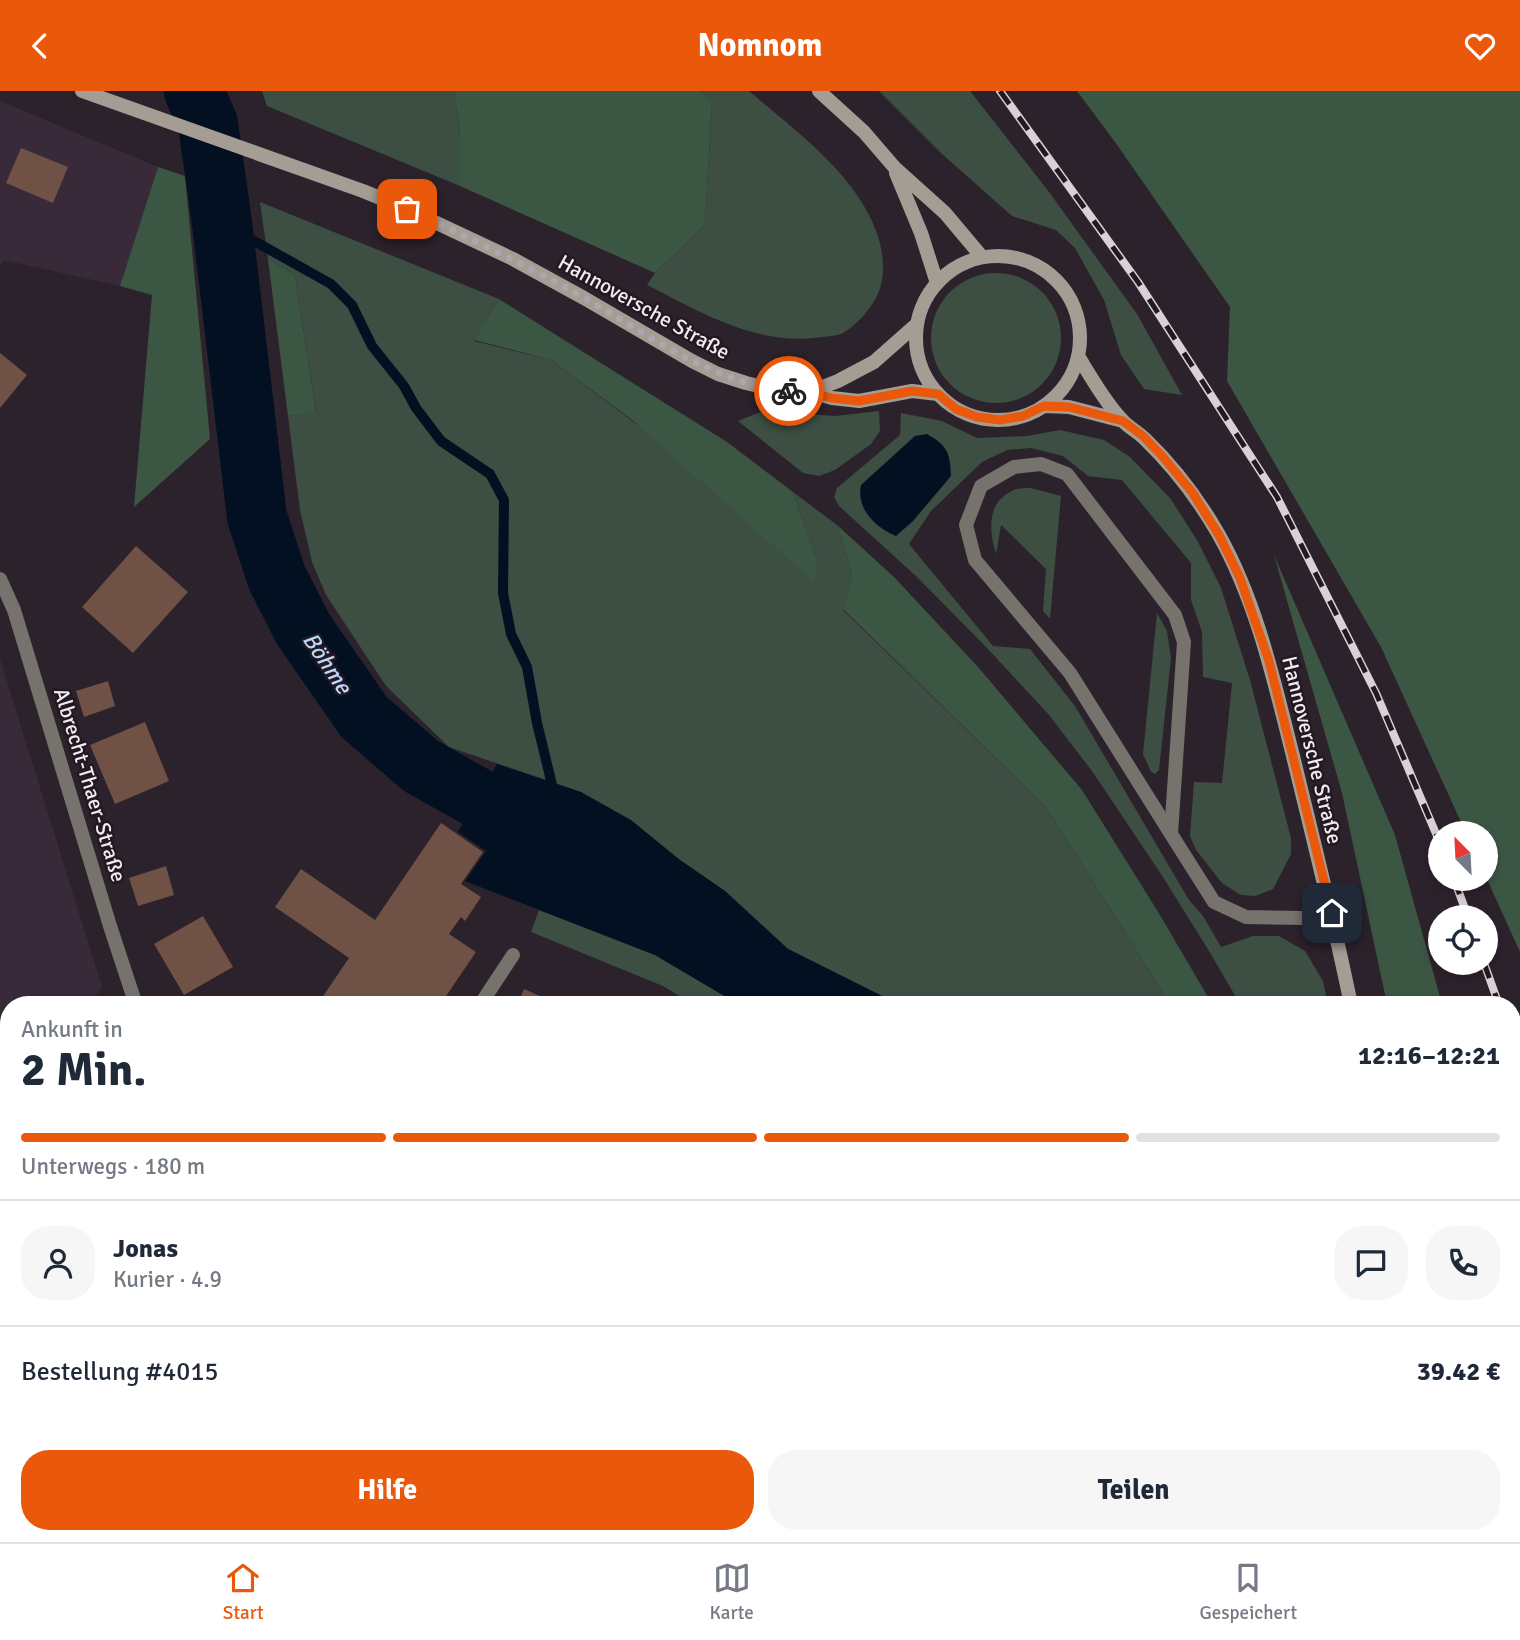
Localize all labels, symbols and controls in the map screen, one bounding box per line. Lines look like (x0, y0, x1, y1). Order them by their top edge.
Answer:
text: Nomnom (698, 26, 822, 65)
icon: back (21, 27, 59, 65)
icon: heart (1461, 27, 1499, 65)
pin (377, 179, 437, 239)
icon: bag (388, 190, 426, 228)
street label: Hannoversche Straße (554, 249, 734, 365)
courier (754, 356, 824, 426)
icon: bike (770, 372, 808, 410)
water label: Böhme (296, 627, 359, 701)
street label: Hannoversche Straße (1276, 653, 1348, 847)
street label: Albrecht-Thaer-Straße (48, 685, 132, 885)
north arrow (1428, 821, 1498, 891)
map controls (1428, 821, 1498, 975)
pin (1302, 883, 1362, 943)
icon: home (1313, 894, 1351, 932)
button: locate (1428, 905, 1498, 975)
text: Ankunft in (21, 1015, 123, 1044)
text: 12:16–12:21 (1358, 1040, 1500, 1072)
text: 2 Min. (21, 1042, 146, 1098)
text: Unterwegs · 180 m (21, 1152, 205, 1181)
button: person (21, 1226, 95, 1300)
button: chat (1334, 1226, 1408, 1300)
button: phone (1426, 1226, 1500, 1300)
text: Jonas (113, 1233, 178, 1265)
text: Kurier · 4.9 (113, 1265, 222, 1294)
text: Bestellung #4015 (21, 1356, 218, 1388)
text: 39.42 € (1417, 1356, 1500, 1388)
button: Hilfe (21, 1450, 754, 1530)
button: Teilen (768, 1450, 1500, 1530)
tab: Start (223, 1559, 264, 1625)
tab: Karte (709, 1559, 754, 1625)
tab: Gespeichert (1200, 1559, 1297, 1625)

